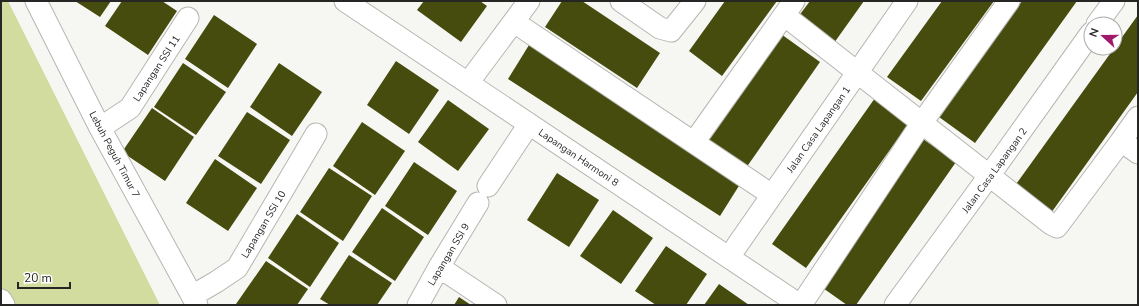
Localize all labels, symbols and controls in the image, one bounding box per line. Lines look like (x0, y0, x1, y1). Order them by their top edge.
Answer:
north arrow (1083, 16, 1123, 56)
text: N (1086, 26, 1103, 39)
street label: Lapangan SSI 11 (130, 33, 184, 104)
street label: Jalan Casa Lapangan 1 (783, 84, 854, 176)
street label: Lebuh Peguh Timur 7 (85, 109, 143, 200)
street label: Jalan Casa Lapangan 2 (958, 125, 1031, 217)
street label: Lapangan Harmoni 8 (536, 126, 621, 190)
street label: Lapangan SSI 10 (238, 188, 290, 261)
street label: Lapangan SSI 9 (425, 221, 473, 288)
scale bar (18, 264, 70, 290)
text: 20 m (24, 270, 52, 286)

